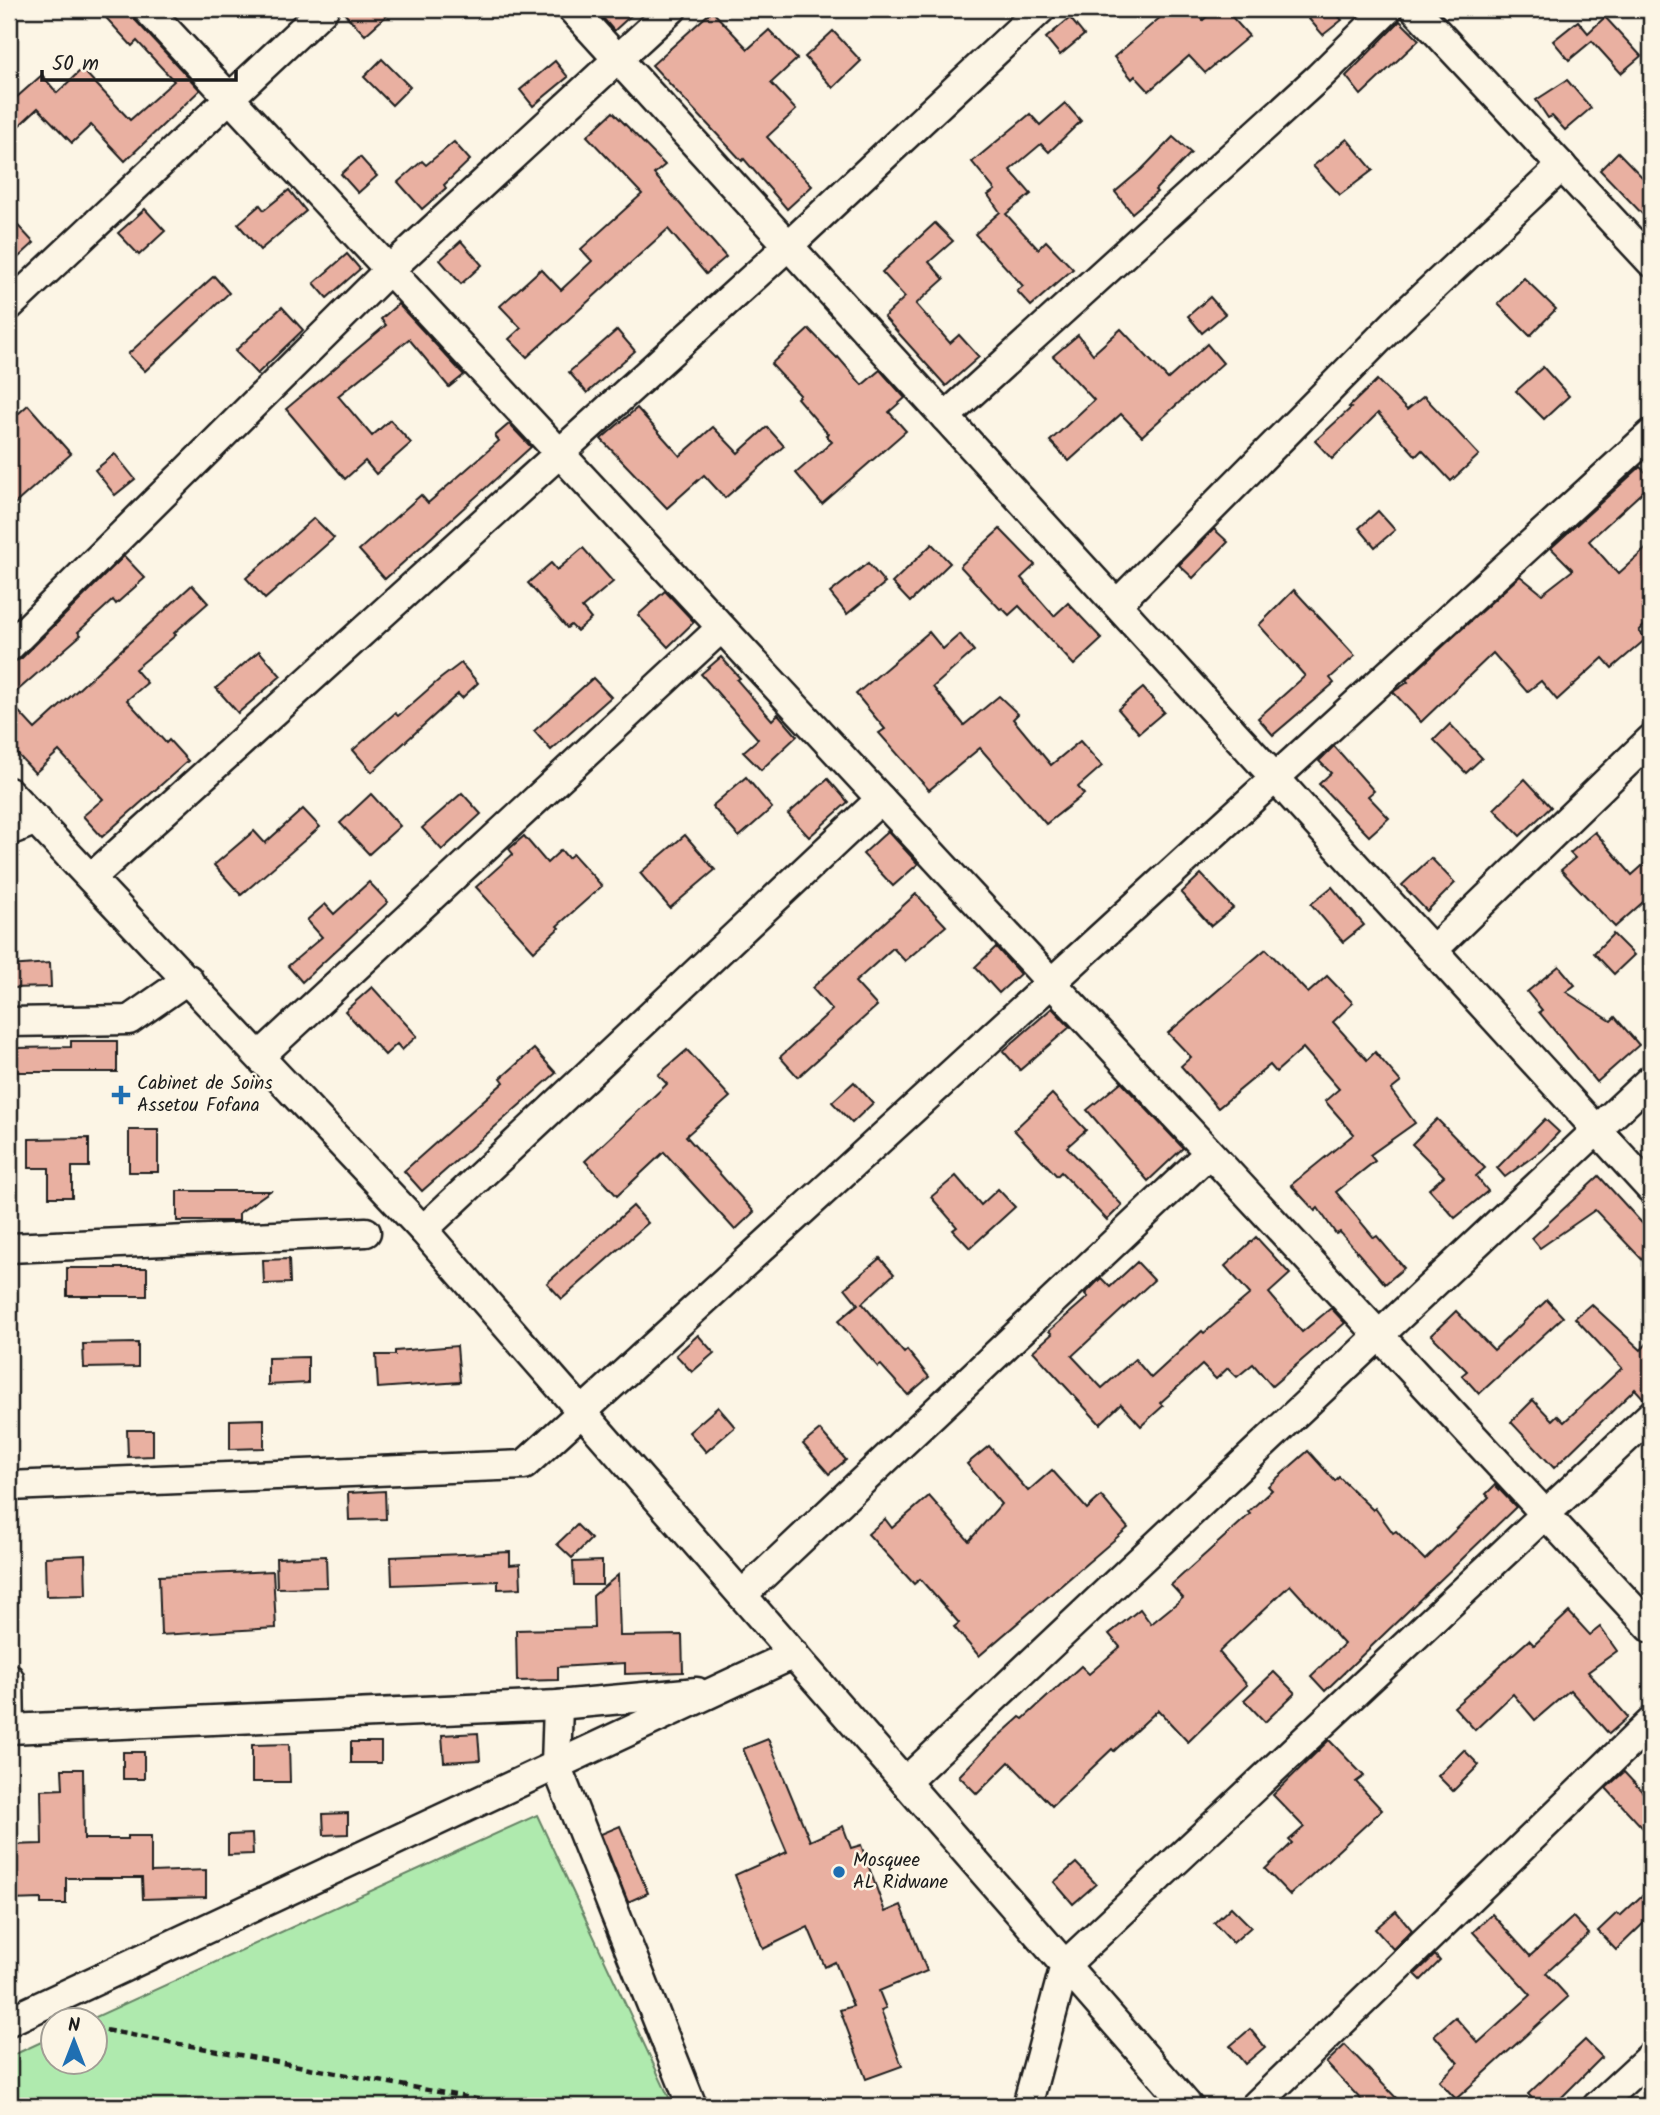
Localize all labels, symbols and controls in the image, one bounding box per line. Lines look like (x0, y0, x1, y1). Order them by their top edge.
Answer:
scale bar (42, 38, 236, 82)
text: 50 m (52, 48, 99, 81)
place label: Cabinet de Soins Assetou Fofana (137, 1069, 273, 1121)
marker: Cabinet de Soins Assetou Fofana (111, 1085, 131, 1105)
place label: Mosquee AL Ridwane (853, 1846, 948, 1898)
marker: Mosquee AL Ridwane (831, 1864, 847, 1880)
north arrow (38, 2007, 108, 2076)
text: N (68, 2011, 80, 2041)

